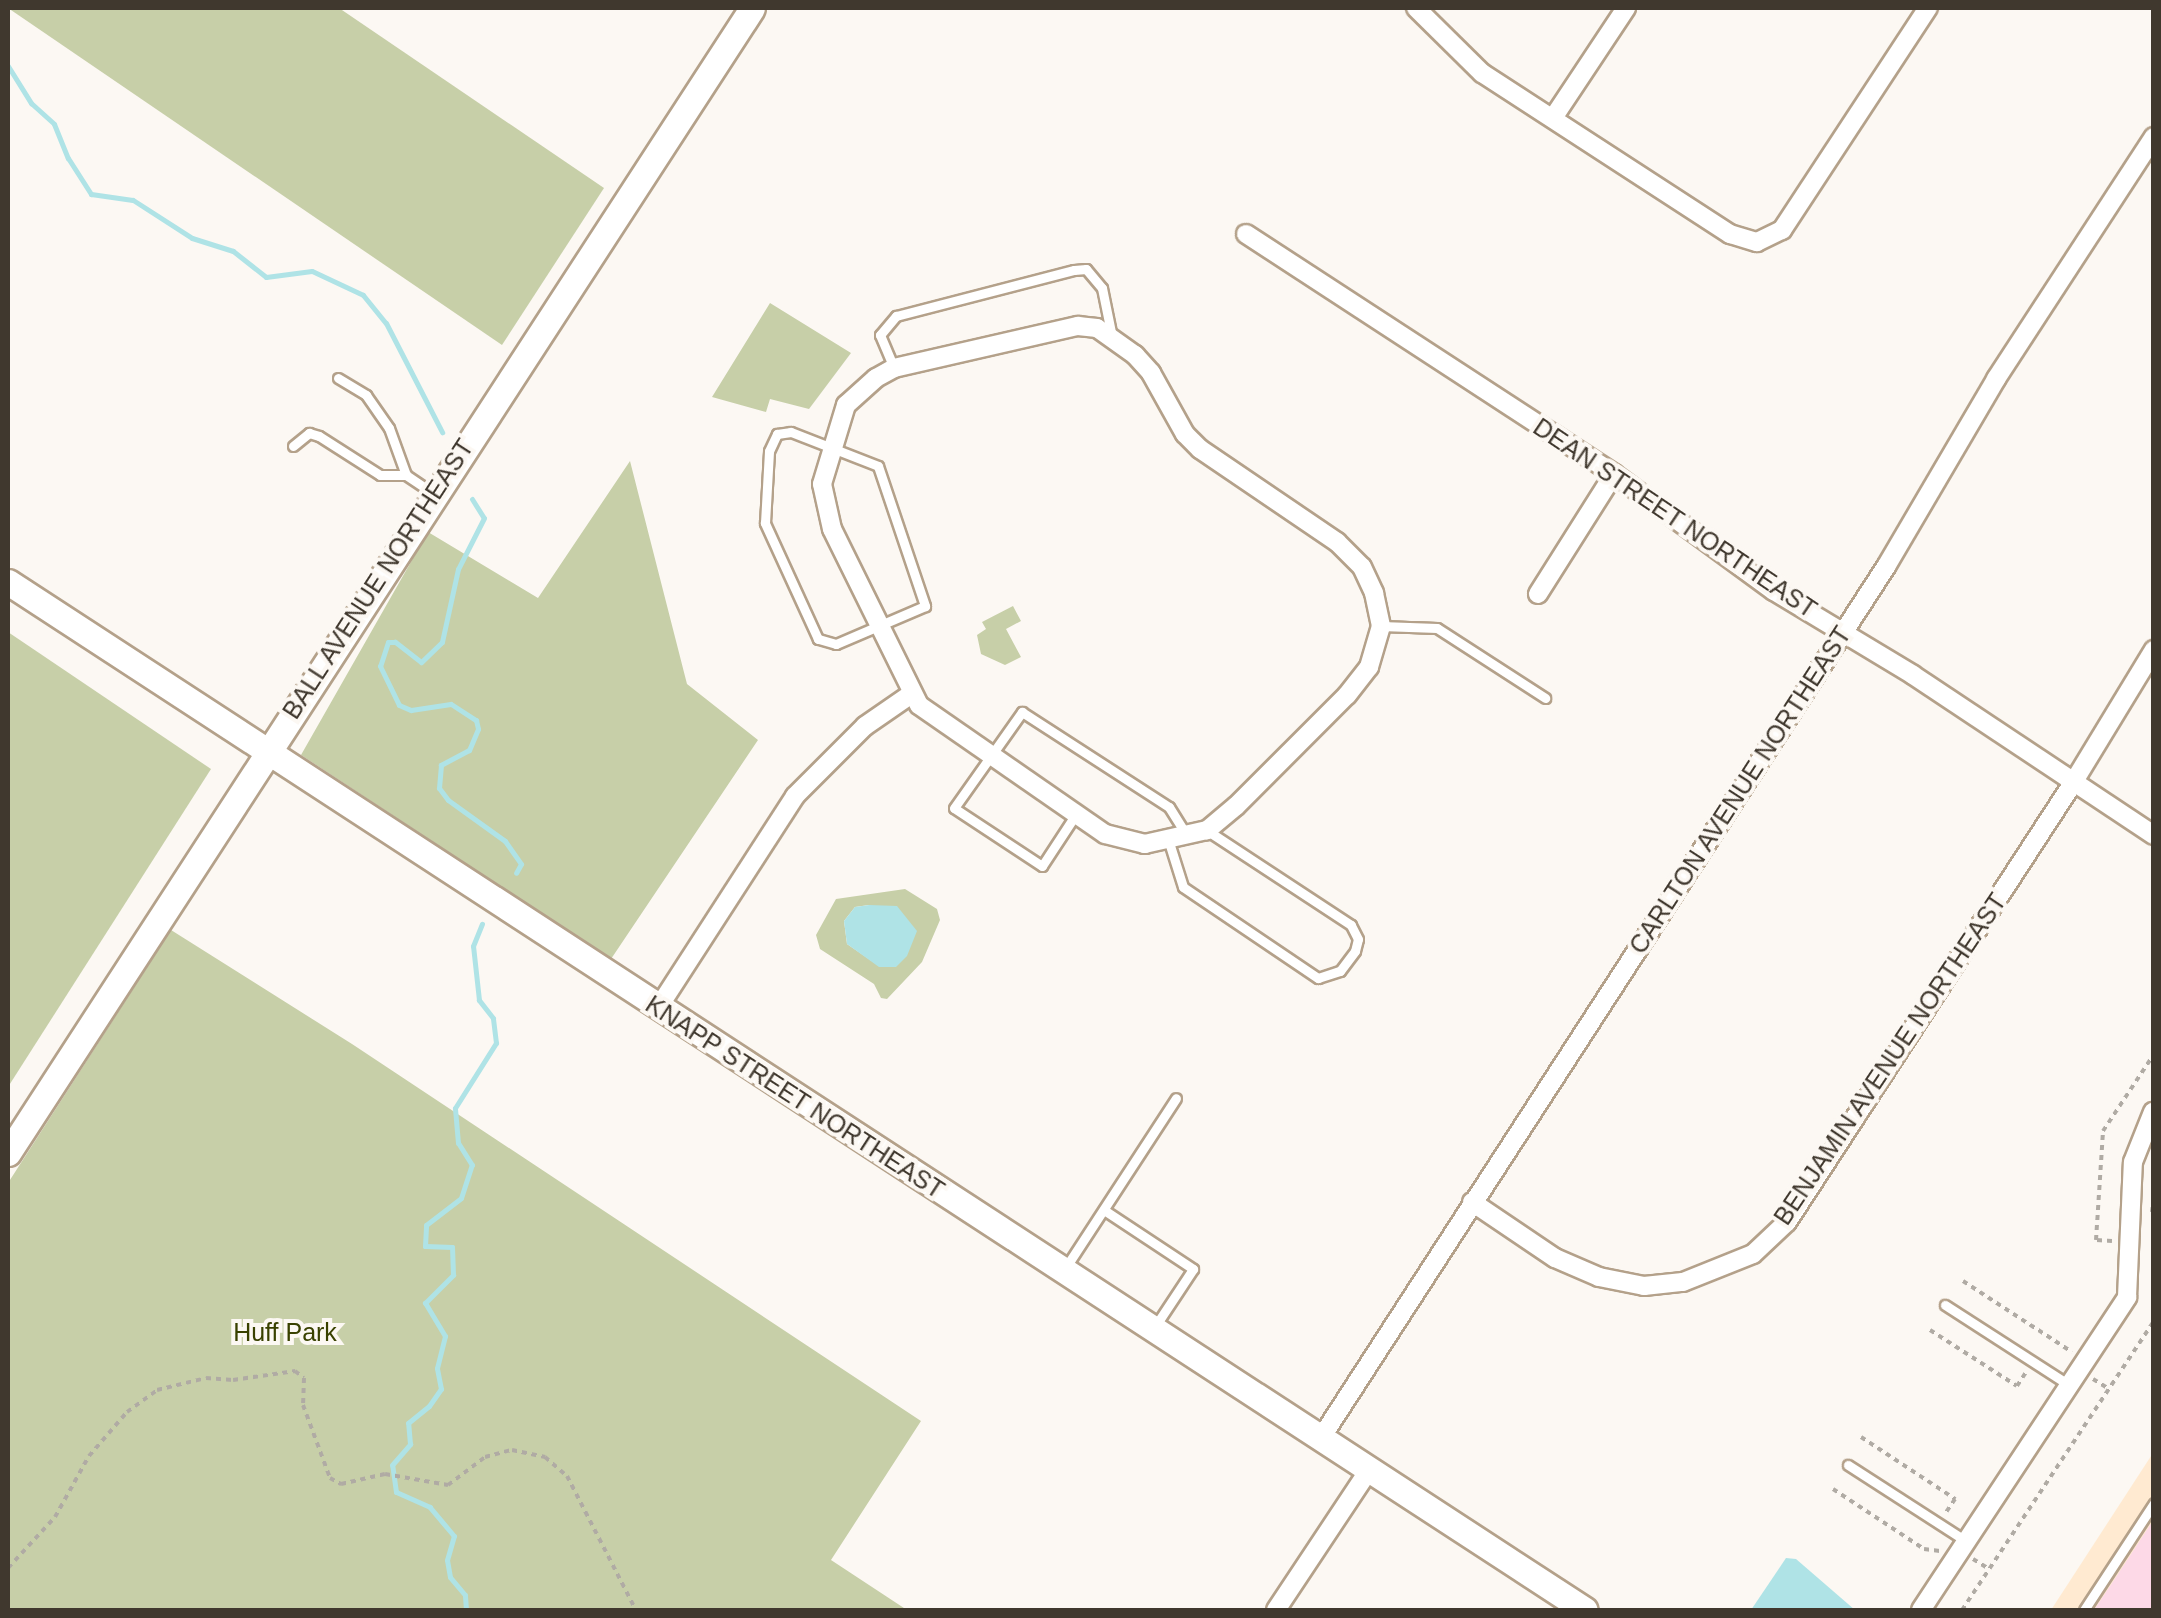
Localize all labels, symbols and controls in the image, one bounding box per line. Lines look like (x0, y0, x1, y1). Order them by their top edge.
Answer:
street label: DEAN STREET NORTHEAST (1527, 412, 1823, 624)
street label: BALL AVENUE NORTHEAST (276, 433, 480, 725)
street label: CARLTON AVENUE NORTHEAST (1622, 620, 1858, 960)
street label: BENJAMIN AVENUE NORTHEAST (1767, 887, 2013, 1231)
street label: KNAPP STREET NORTHEAST (640, 989, 950, 1205)
park label: Huff Park (233, 1317, 337, 1347)

